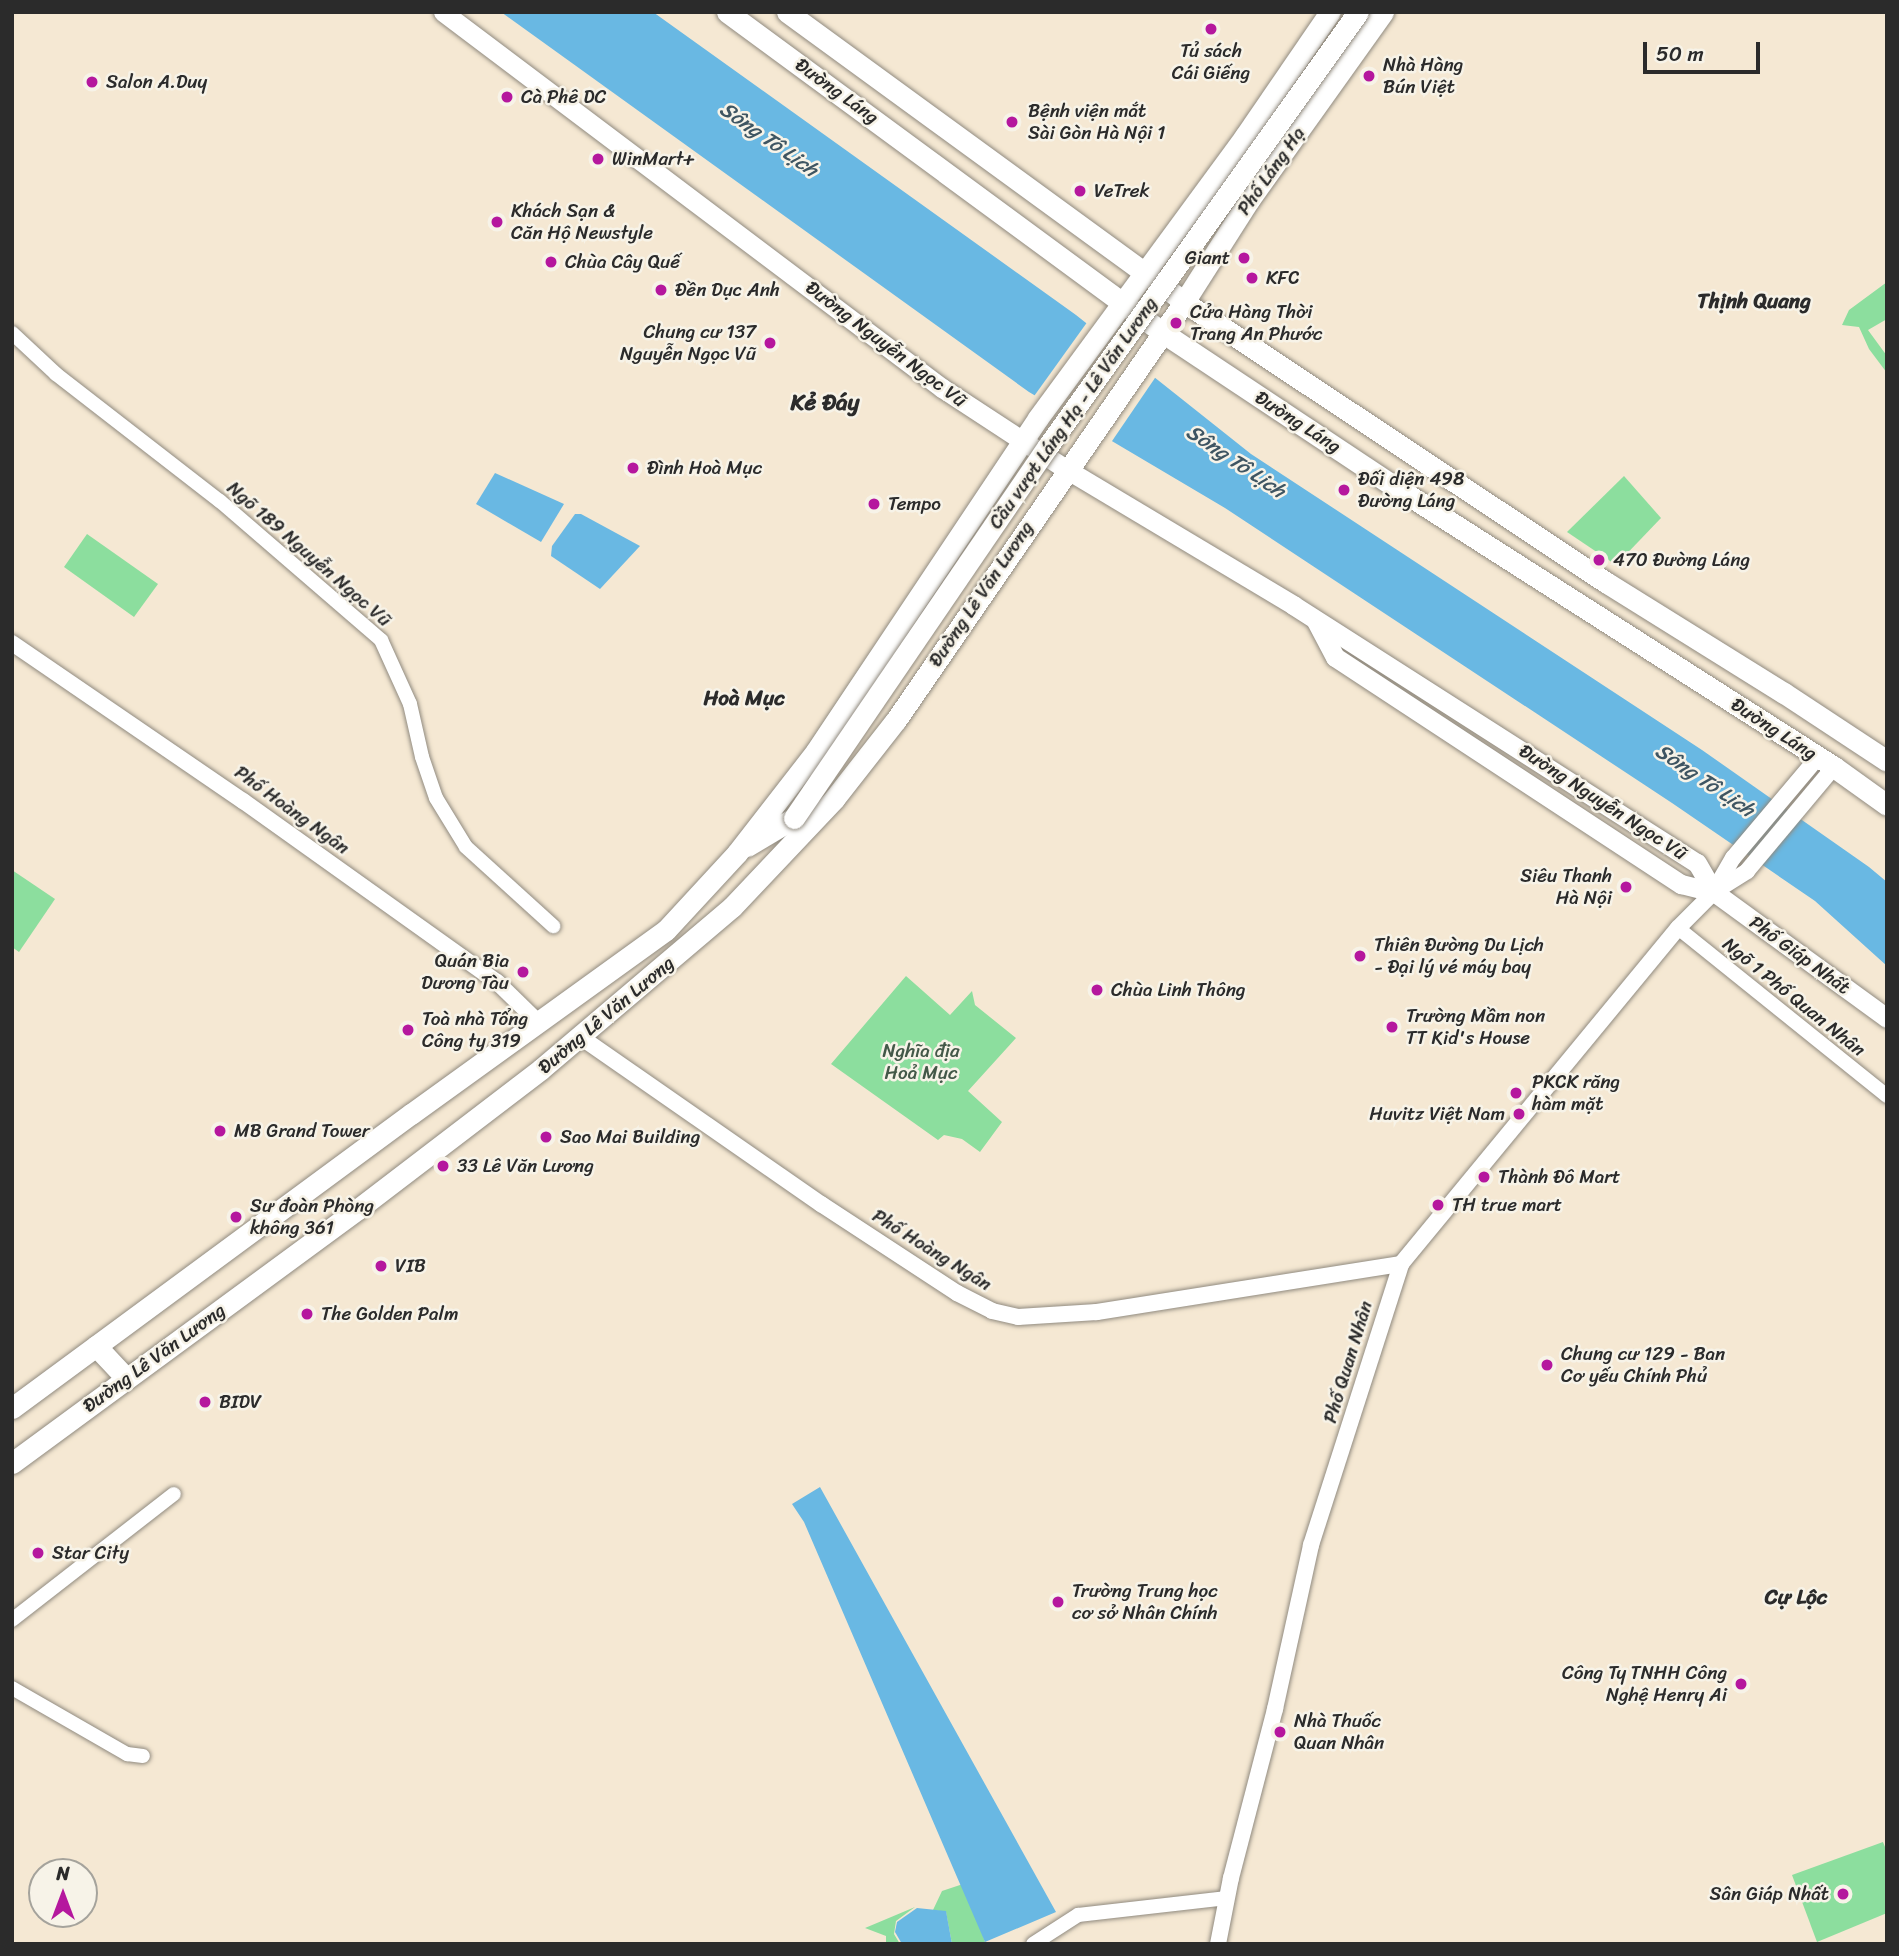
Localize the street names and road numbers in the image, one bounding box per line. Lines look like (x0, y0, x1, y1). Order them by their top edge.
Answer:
street label: Đường Láng (791, 53, 883, 129)
street label: Phố Láng Hạ (1232, 123, 1310, 219)
street label: Đường Nguyễn Ngọc Vũ (802, 276, 970, 412)
street label: Cầu vượt Láng Hạ - Lê Văn Lương (984, 293, 1162, 533)
street label: Đường Láng (1251, 386, 1345, 458)
street label: Ngõ 189 Nguyễn Ngọc Vũ (223, 477, 395, 631)
street label: Đường Lê Văn Lương (924, 518, 1038, 670)
street label: Đường Láng (1727, 693, 1821, 765)
street label: Đường Nguyễn Ngọc Vũ (1515, 740, 1691, 864)
street label: Phố Hoàng Ngân (230, 761, 354, 859)
street label: Phố Giáp Nhất (1745, 911, 1855, 999)
street label: Ngõ 1 Phố Quan Nhân (1718, 933, 1870, 1061)
street label: Đường Lê Văn Lương (534, 952, 678, 1078)
street label: Phố Hoàng Ngân (868, 1204, 996, 1296)
street label: Phố Quan Nhân (1319, 1298, 1377, 1426)
street label: Đường Lê Văn Lương (79, 1299, 229, 1417)

